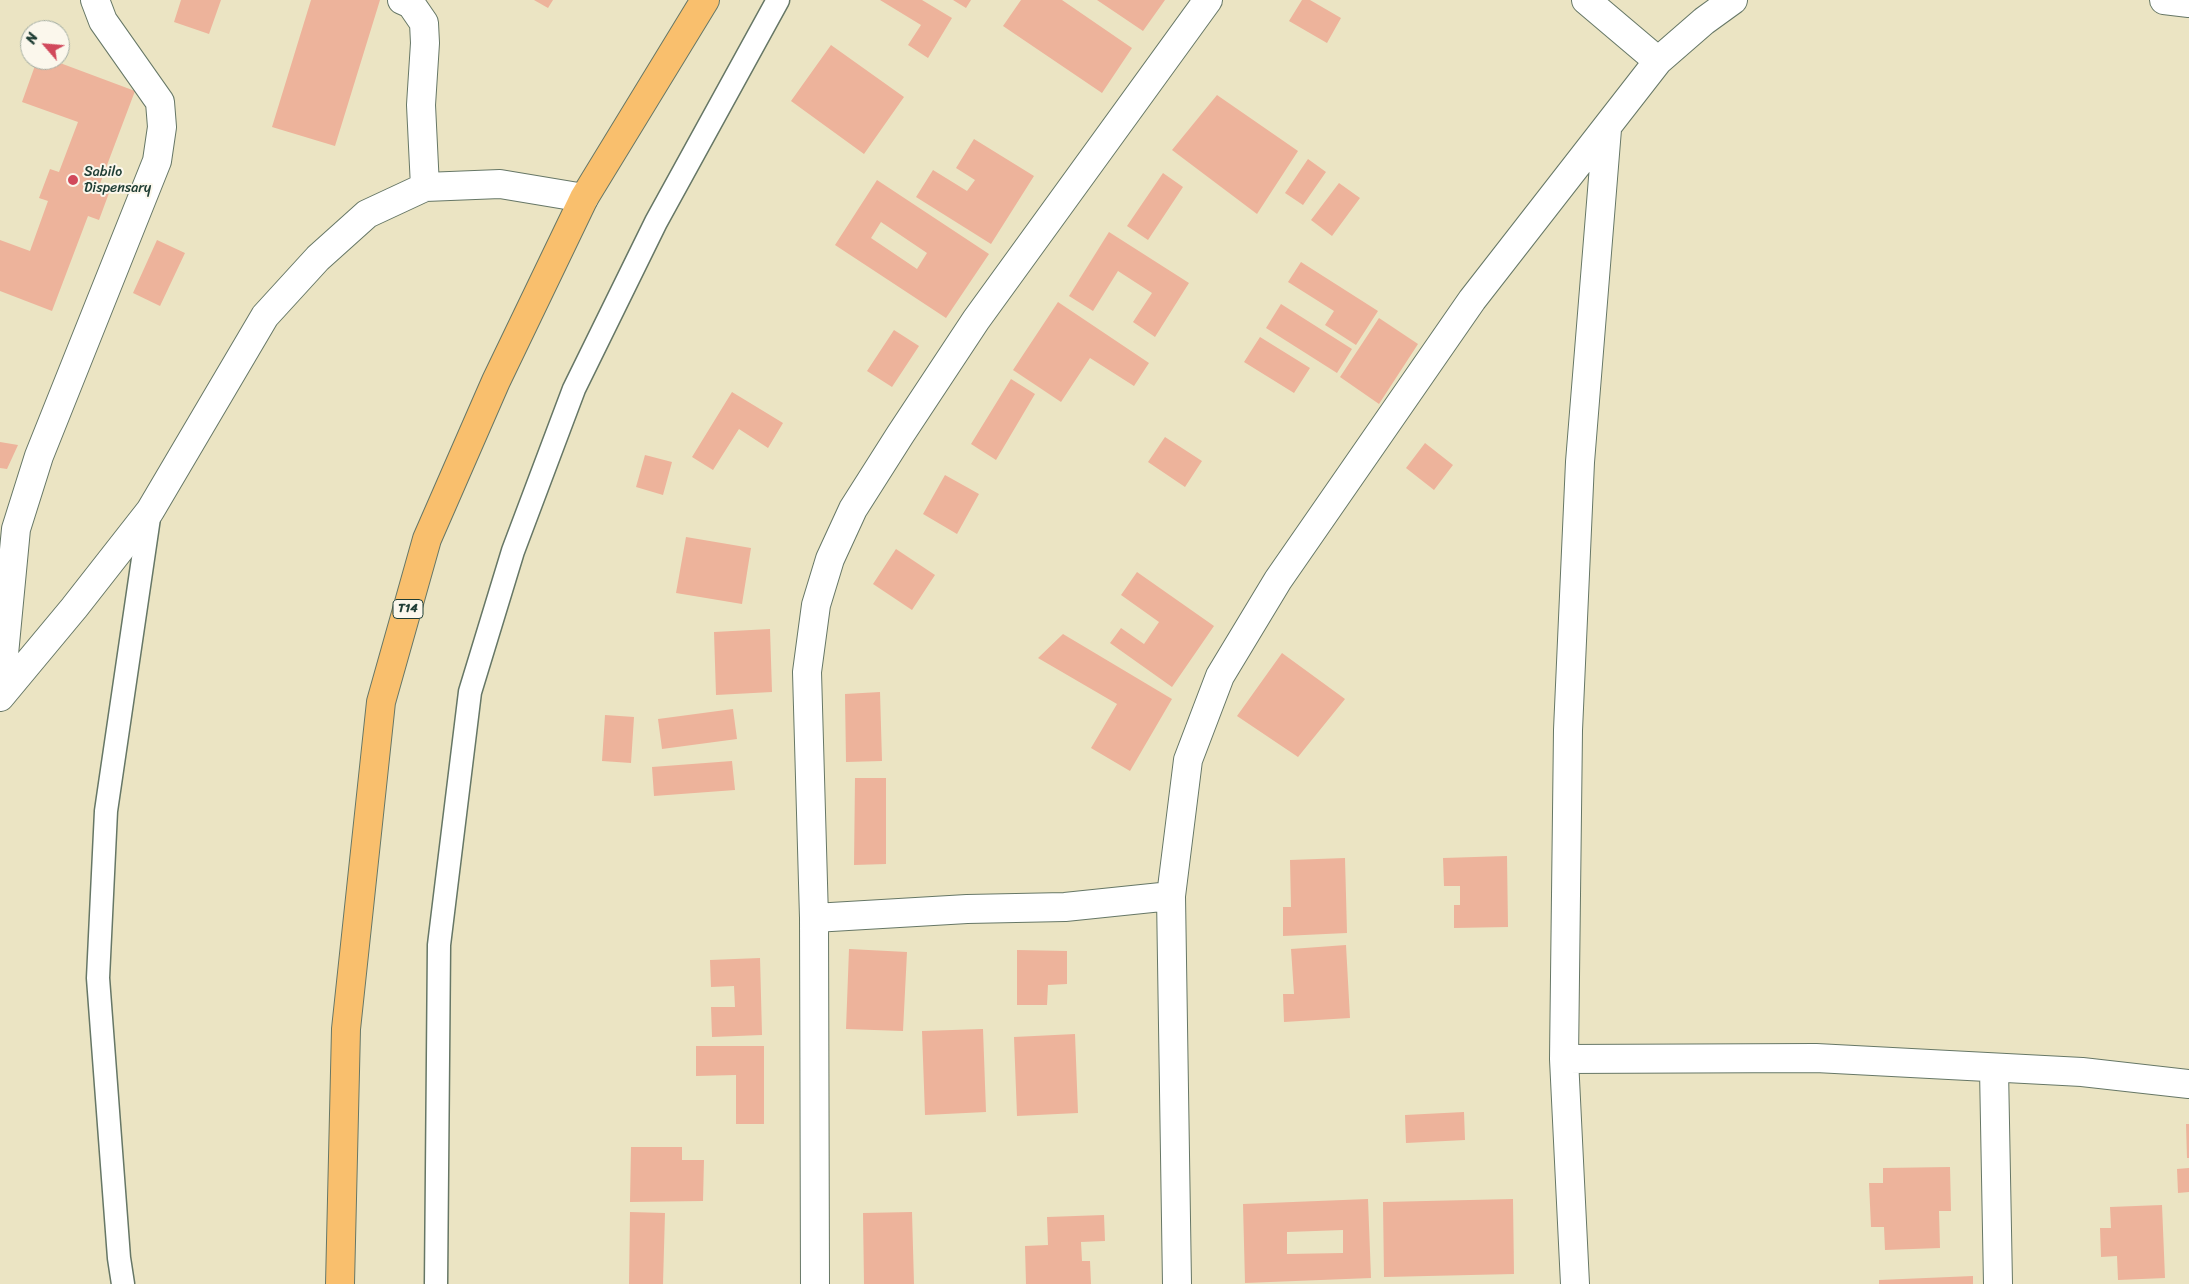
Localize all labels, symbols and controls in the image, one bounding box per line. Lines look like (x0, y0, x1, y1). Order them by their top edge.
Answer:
north arrow (20, 20, 70, 70)
text: N (19, 28, 45, 48)
place label: Sabilo Dispensary (84, 164, 151, 196)
marker: Sabilo Dispensary (66, 173, 80, 187)
road number: T14 (393, 600, 423, 618)

